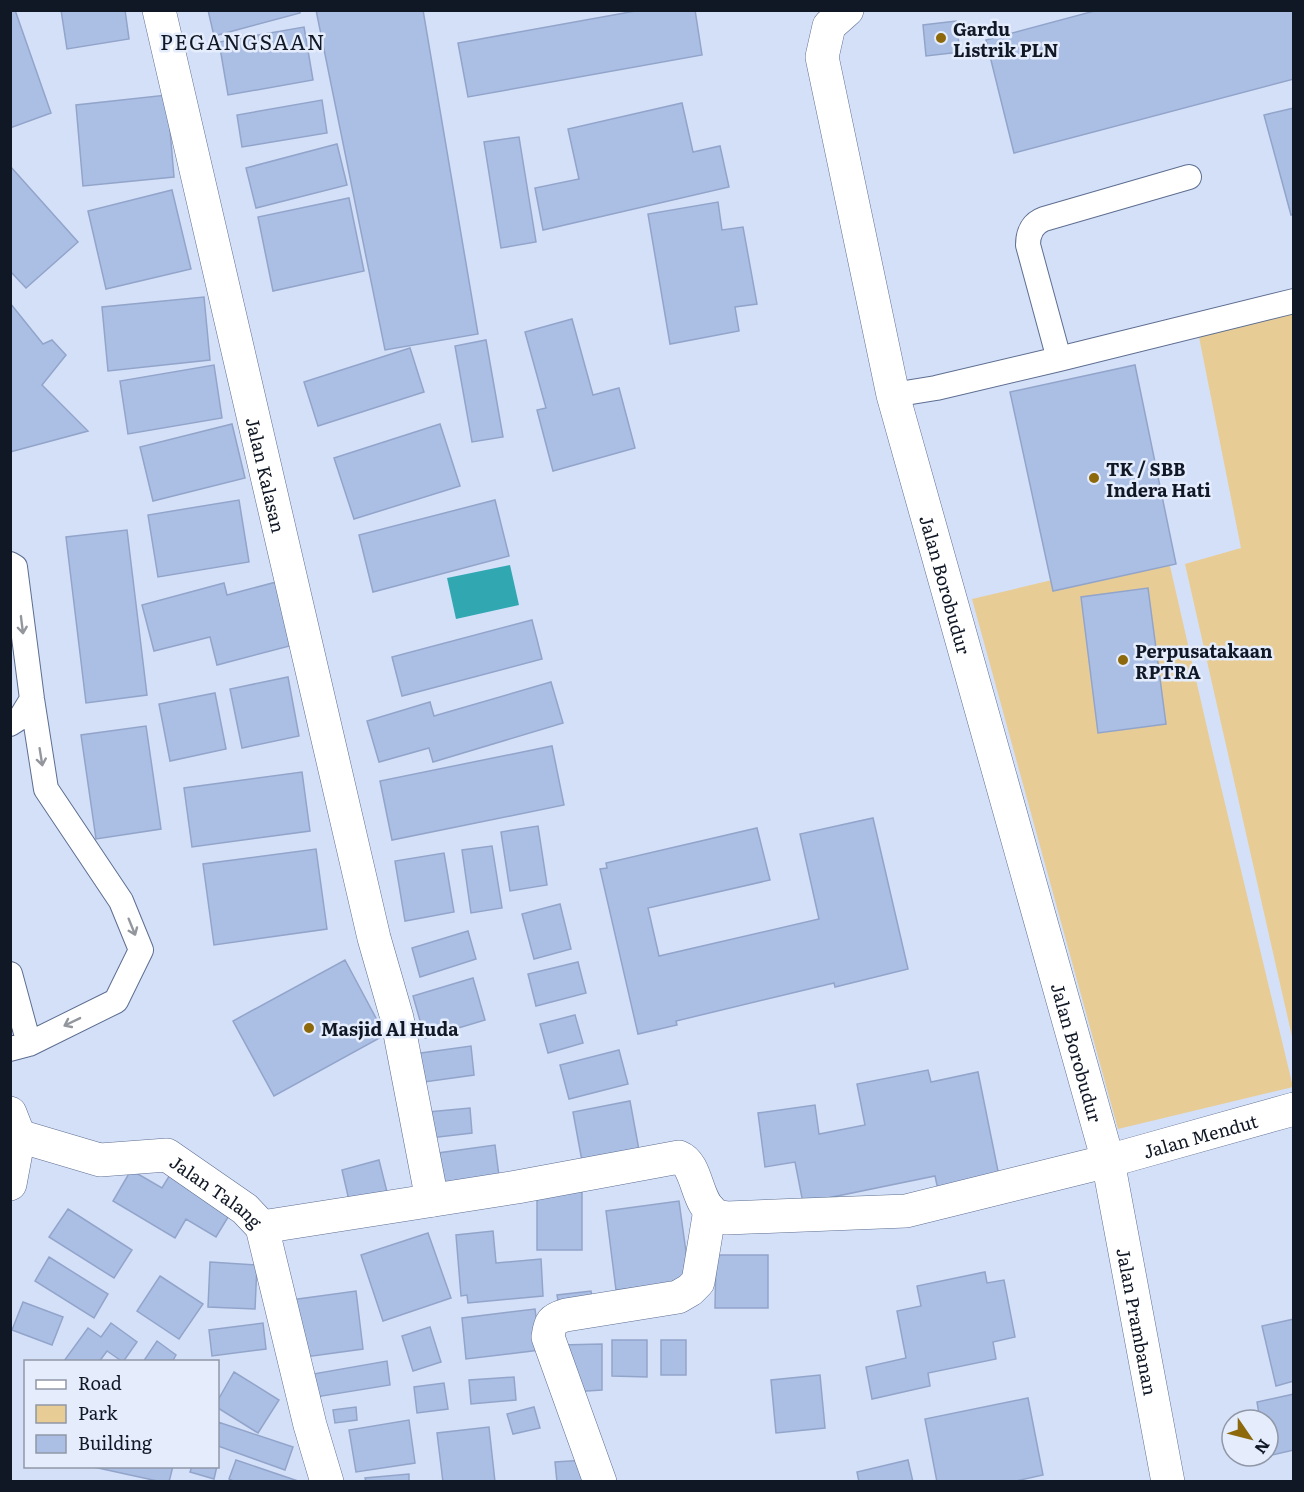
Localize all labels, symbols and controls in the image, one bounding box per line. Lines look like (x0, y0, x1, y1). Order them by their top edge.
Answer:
place label: Gardu Listrik PLN (953, 15, 1058, 63)
district label: PEGANGSAAN (160, 25, 326, 56)
marker: Gardu Listrik PLN (934, 31, 948, 45)
street label: Jalan Kalasan (240, 414, 293, 535)
place label: TK / SBB Indera Hati (1106, 455, 1211, 503)
marker: TK / SBB Indera Hati (1087, 471, 1101, 485)
street label: Jalan Borobudur (914, 512, 979, 658)
one-way arrow (17, 615, 28, 635)
place label: Perpusatakaan RPTRA (1135, 637, 1273, 685)
marker: Perpusatakaan RPTRA (1116, 653, 1130, 667)
one-way arrow (35, 747, 46, 766)
one-way arrow (127, 917, 138, 935)
street label: Jalan Borobudur (1045, 980, 1110, 1126)
place label: Masjid Al Huda (321, 1015, 459, 1042)
one-way arrow (63, 1017, 81, 1029)
marker: Masjid Al Huda (302, 1021, 316, 1035)
street label: Jalan Mendut (1140, 1106, 1261, 1164)
street label: Jalan Talang (165, 1148, 270, 1234)
street label: Jalan Prambanan (1111, 1245, 1165, 1398)
legend (24, 1360, 219, 1468)
text: Road (78, 1369, 122, 1396)
text: Park (78, 1399, 119, 1426)
north arrow (1220, 1408, 1280, 1468)
text: Building (78, 1429, 153, 1456)
text: N (1249, 1435, 1277, 1460)

